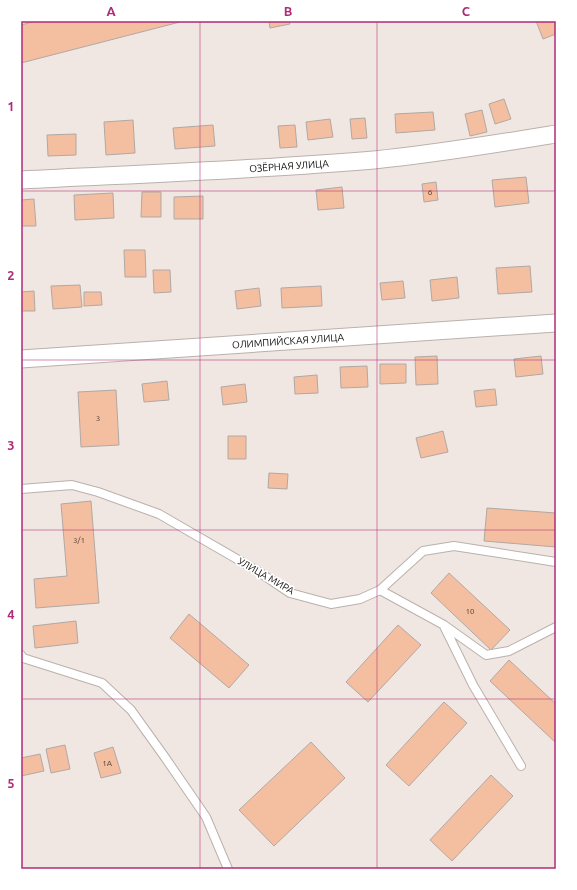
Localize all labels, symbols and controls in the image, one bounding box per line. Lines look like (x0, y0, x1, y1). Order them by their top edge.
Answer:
text: A (106, 4, 116, 18)
text: B (284, 4, 293, 18)
text: C (462, 4, 471, 18)
text: 1 (7, 99, 15, 113)
street label: ОЗЁРНАЯ УЛИЦА (249, 158, 330, 174)
house number: 6 (428, 188, 433, 197)
text: 2 (7, 268, 15, 282)
street label: ОЛИМПИЙСКАЯ УЛИЦА (232, 332, 345, 350)
house number: 3 (96, 414, 100, 423)
text: 3 (7, 438, 15, 452)
house number: 3/1 (73, 536, 85, 545)
street label: УЛИЦА МИРА (236, 555, 297, 597)
text: 4 (7, 607, 15, 621)
house number: 10 (465, 607, 475, 616)
house number: 1А (102, 759, 113, 768)
text: 5 (7, 776, 15, 790)

